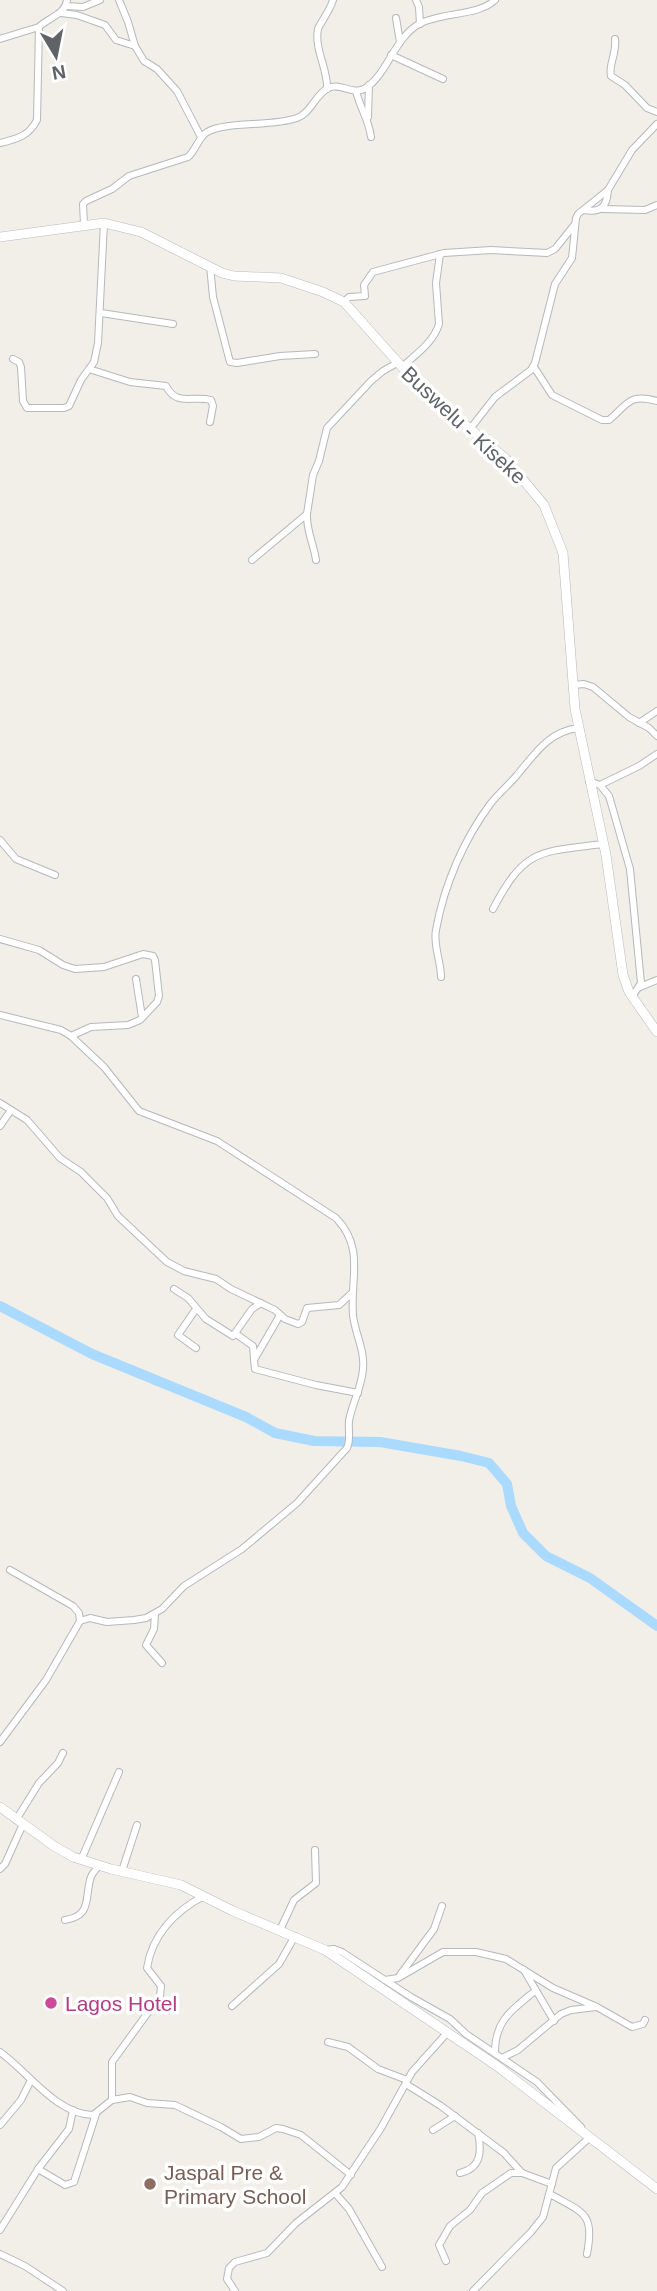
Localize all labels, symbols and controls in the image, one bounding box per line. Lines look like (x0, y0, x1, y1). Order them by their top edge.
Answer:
north arrow (21, 21, 91, 91)
text: N (50, 61, 67, 84)
street label: Buswelu - Kiseke (397, 362, 531, 488)
place label: Lagos Hotel (65, 1992, 177, 2015)
marker: Lagos Hotel (43, 1995, 59, 2011)
place label: Jaspal Pre & Primary School (164, 2161, 306, 2208)
marker: Jaspal Pre & Primary School (142, 2176, 158, 2192)

